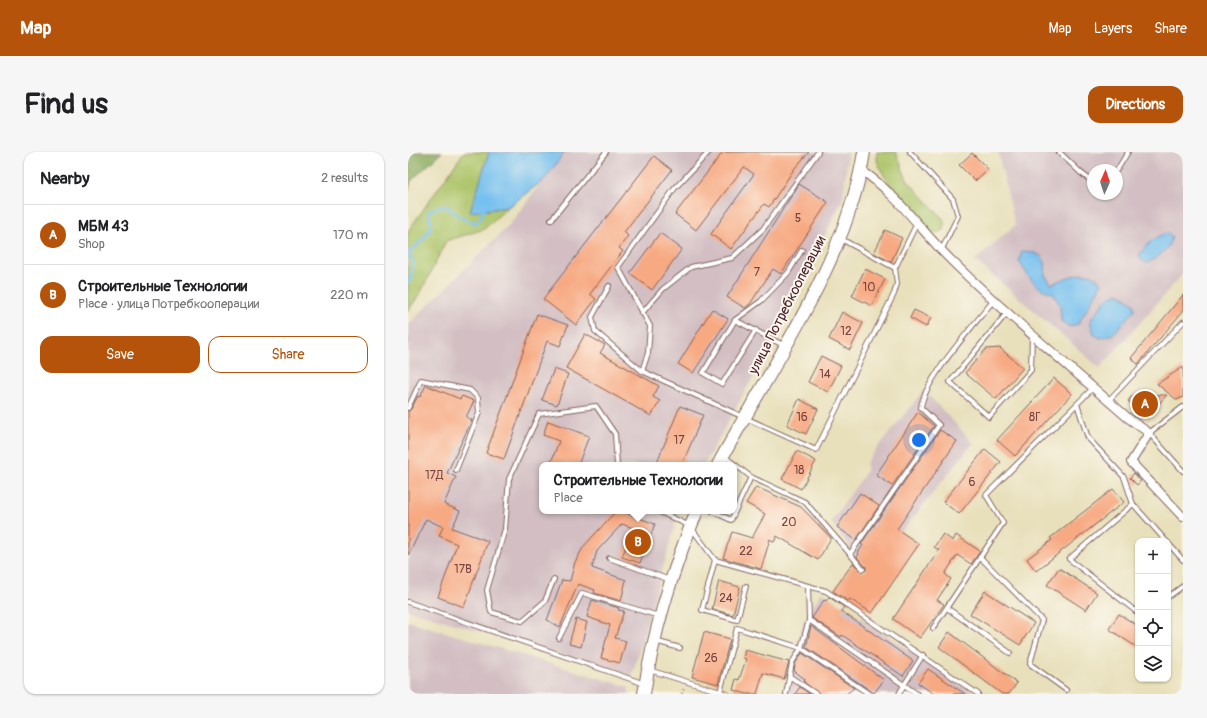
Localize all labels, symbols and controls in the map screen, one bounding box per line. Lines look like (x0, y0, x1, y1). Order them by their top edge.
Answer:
text: Map (20, 16, 51, 40)
text: Map (1049, 20, 1072, 37)
text: Layers (1094, 20, 1132, 37)
text: Share (1154, 20, 1187, 37)
button: Directions (1088, 86, 1183, 123)
text: Find us (24, 87, 108, 122)
north arrow (1087, 164, 1123, 200)
text: Nearby (40, 168, 89, 189)
text: 2 results (321, 170, 368, 186)
house number: 5 (795, 211, 801, 226)
text: МБМ 43 (78, 217, 129, 236)
text: A (49, 227, 57, 243)
text: 170 m (333, 227, 368, 243)
street label: улица Потребкооперации (744, 233, 829, 378)
text: Shop (78, 236, 105, 252)
house number: 7 (754, 265, 761, 280)
text: Строительные Технологии (78, 277, 247, 296)
house number: 10 (863, 280, 875, 295)
text: B (49, 287, 57, 303)
text: 220 m (330, 287, 368, 303)
text: Place · улица Потребкооперации (78, 296, 259, 312)
house number: 12 (840, 324, 852, 339)
button: Save (40, 336, 200, 373)
button: Share (208, 336, 368, 373)
house number: 14 (819, 367, 831, 382)
pin: A (1132, 389, 1158, 419)
house number: 16 (796, 410, 808, 425)
house number: 8Г (1029, 410, 1041, 425)
your location (909, 430, 929, 450)
house number: 17 (673, 433, 685, 448)
popup (539, 462, 737, 514)
house number: 18 (794, 463, 804, 478)
house number: 17Д (425, 468, 444, 483)
text: Строительные Технологии (553, 471, 723, 490)
house number: 6 (969, 475, 976, 490)
text: Place (553, 490, 583, 506)
house number: 20 (782, 515, 796, 530)
pin: B (625, 527, 651, 557)
map controls (1135, 538, 1171, 682)
button: + (1135, 538, 1171, 574)
house number: 22 (739, 544, 753, 559)
house number: 17В (454, 562, 472, 577)
button: − (1135, 574, 1171, 610)
house number: 24 (719, 591, 733, 606)
button: locate (1135, 610, 1171, 646)
button: layers (1135, 646, 1171, 682)
house number: 26 (704, 651, 718, 666)

